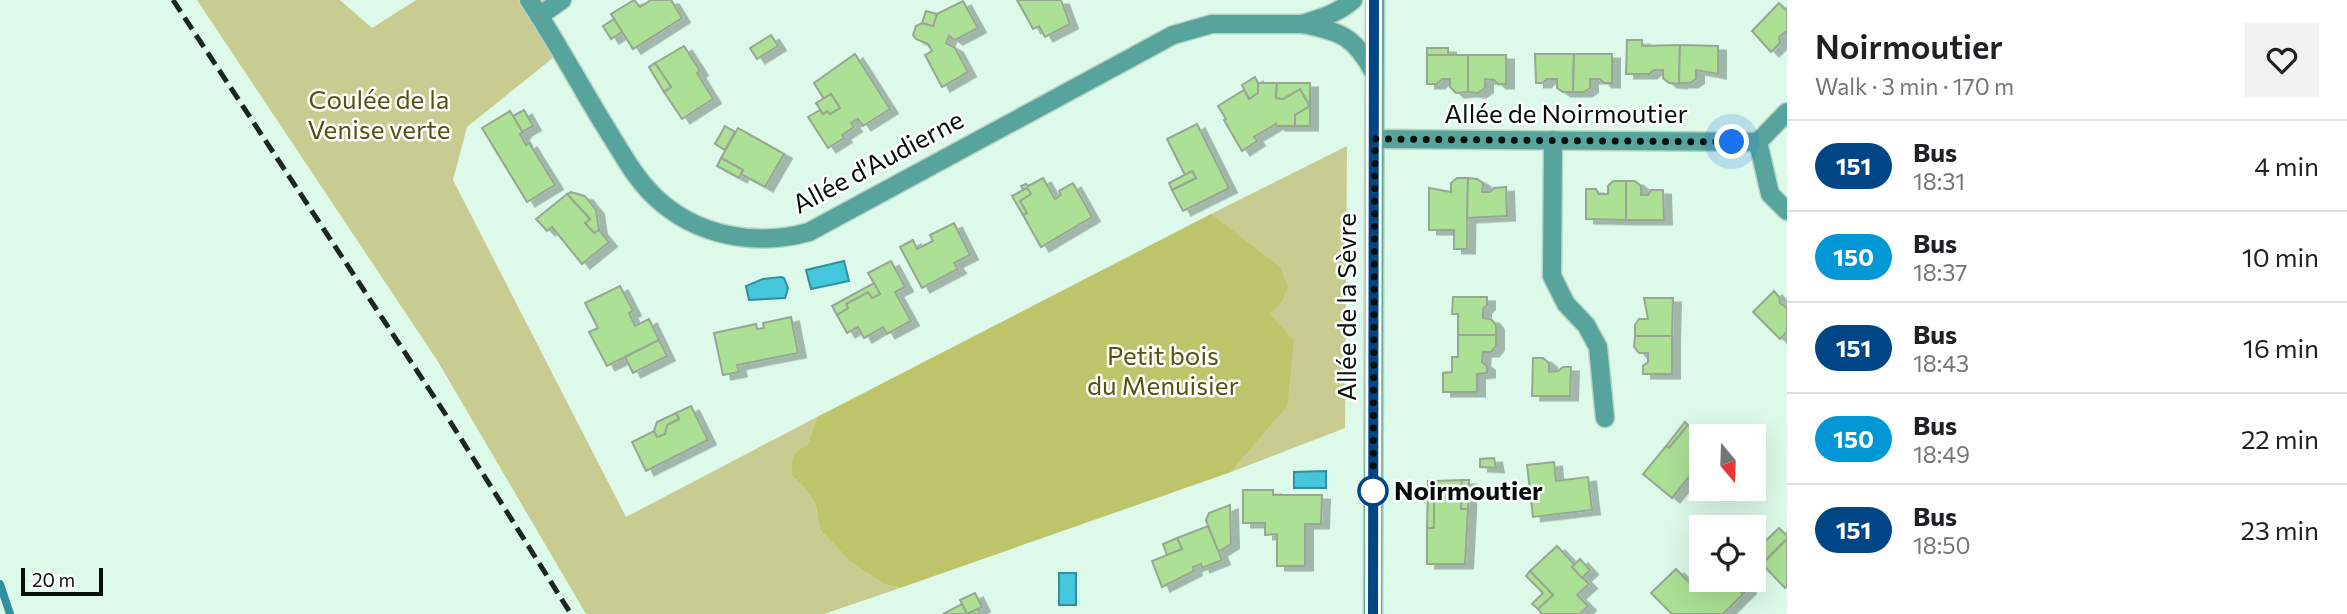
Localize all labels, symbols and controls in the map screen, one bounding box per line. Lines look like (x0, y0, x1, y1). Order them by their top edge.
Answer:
button: heart (2245, 23, 2319, 97)
text: Noirmoutier (1815, 25, 2003, 66)
text: Walk · 3 min · 170 m (1815, 72, 2014, 100)
park label: Coulée de la Venise verte (307, 83, 451, 144)
street label: Allée de Noirmoutier (1444, 97, 1688, 128)
street label: Allée d'Audierne (787, 103, 968, 219)
your location (1714, 124, 1749, 159)
text: Bus (1913, 136, 1957, 167)
text: 4 min (2254, 150, 2319, 181)
text: 151 (1836, 151, 1871, 180)
text: 18:31 (1913, 167, 1965, 195)
street label: Allée de la Sèvre (1330, 213, 1361, 401)
text: Bus (1913, 227, 1957, 258)
text: 10 min (2242, 241, 2319, 272)
text: 150 (1833, 242, 1874, 271)
text: 18:37 (1913, 258, 1967, 286)
text: Bus (1913, 318, 1957, 349)
text: 16 min (2243, 332, 2319, 363)
text: 151 (1836, 333, 1871, 362)
park label: Petit bois du Menuisier (1087, 339, 1239, 400)
text: 18:43 (1913, 349, 1969, 377)
text: Bus (1913, 409, 1957, 440)
text: 22 min (2241, 423, 2319, 454)
north arrow (1689, 424, 1766, 500)
map controls (1689, 424, 1766, 592)
text: 150 (1833, 424, 1874, 453)
text: 18:49 (1913, 440, 1970, 468)
place label: Noirmoutier (1394, 474, 1543, 505)
marker: Noirmoutier (1358, 476, 1388, 506)
text: Bus (1913, 500, 1957, 531)
text: 23 min (2241, 514, 2319, 545)
button: locate (1689, 515, 1766, 592)
text: 151 (1836, 515, 1871, 544)
text: 18:50 (1913, 531, 1970, 559)
scale bar (21, 565, 103, 597)
text: 20 m (32, 568, 75, 591)

